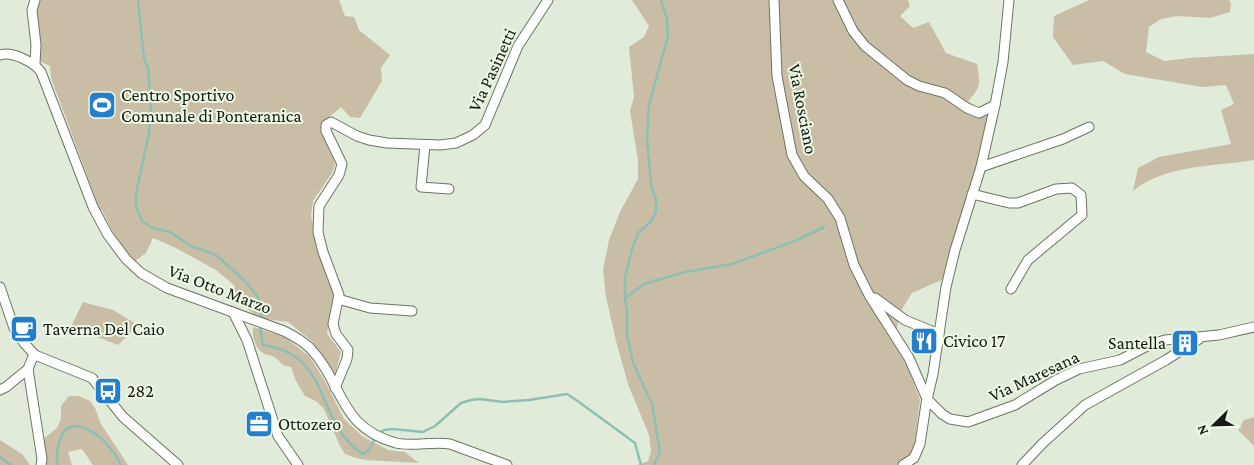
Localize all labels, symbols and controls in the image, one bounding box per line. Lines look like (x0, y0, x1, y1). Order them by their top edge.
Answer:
street label: Via Pasinetti (464, 25, 520, 115)
street label: Via Rosciano (784, 62, 822, 156)
place label: Centro Sportivo Comunale di Ponteranica (121, 85, 302, 126)
sports icon: Centro Sportivo Comunale di Ponteranica (87, 90, 117, 120)
street label: Via Otto Marzo (166, 260, 274, 318)
cafe icon: Taverna Del Caio (9, 314, 39, 344)
place label: Taverna Del Caio (43, 319, 165, 339)
restaurant icon: Civico 17 (909, 326, 939, 356)
building icon: Santella (1170, 328, 1200, 358)
place label: Civico 17 (943, 331, 1005, 351)
place label: Santella (1108, 333, 1166, 353)
street label: Via Maresana (986, 346, 1082, 406)
bus stop icon: 282 (93, 376, 123, 406)
place label: 282 (127, 381, 154, 401)
north arrow (1189, 400, 1239, 450)
office icon: Ottozero (244, 409, 274, 439)
place label: Ottozero (278, 414, 341, 434)
text: N (1193, 422, 1211, 438)

